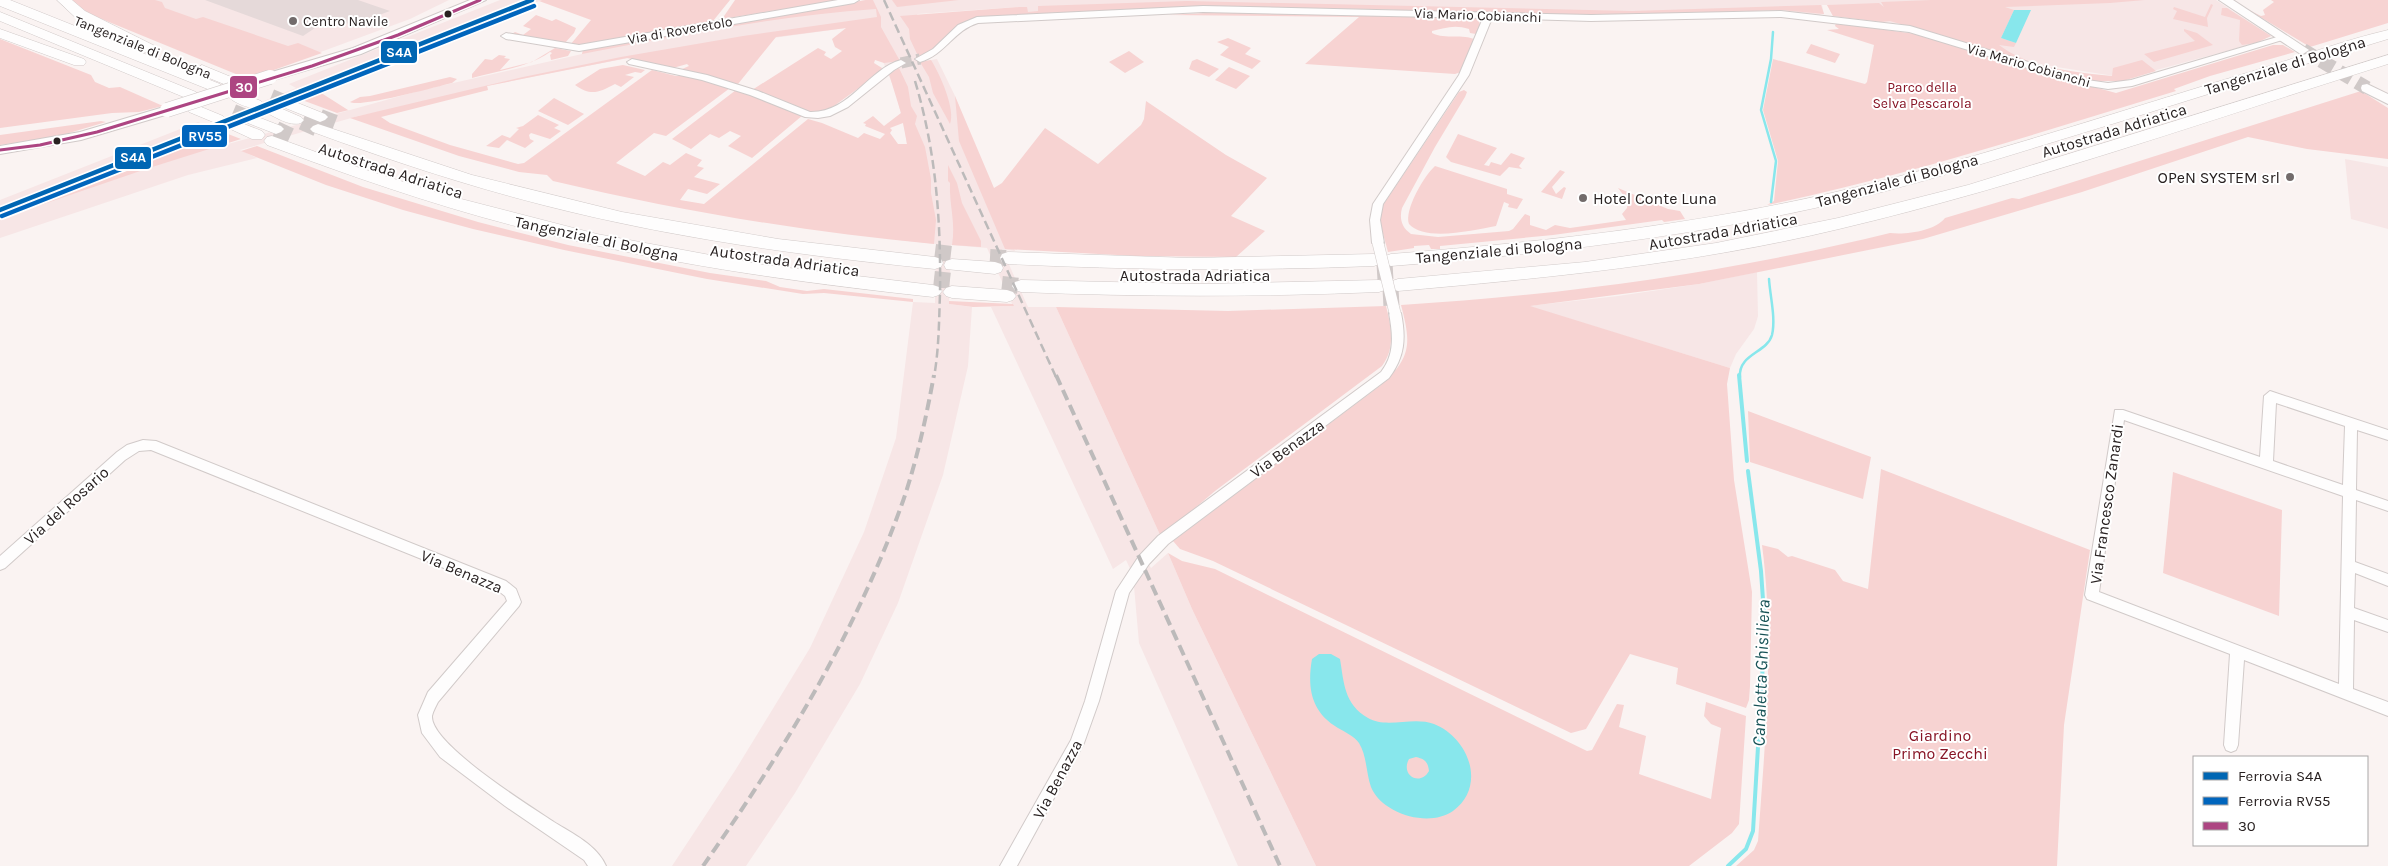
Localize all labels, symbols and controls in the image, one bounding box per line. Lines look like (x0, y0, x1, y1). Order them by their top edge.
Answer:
street label: Via Mario Cobianchi (1414, 5, 1542, 26)
unlabelled marker (443, 9, 453, 19)
street label: Tangenziale di Bologna (72, 12, 214, 83)
place label: Centro Navile (303, 13, 388, 30)
street label: Via di Roveretolo (626, 13, 734, 48)
marker: Centro Navile (287, 15, 299, 27)
street label: Tangenziale di Bologna (2202, 32, 2368, 99)
line badge: S4A (380, 40, 418, 64)
street label: Via Mario Cobianchi (1965, 40, 2093, 91)
text: S4A (386, 44, 412, 61)
line badge: 30 (229, 75, 258, 99)
text: 30 (235, 79, 253, 96)
park label: Parco della Selva Pescarola (1872, 79, 1972, 112)
street label: Autostrada Adriatica (2039, 99, 2189, 162)
line badge: RV55 (181, 124, 228, 148)
text: RV55 (188, 128, 222, 145)
unlabelled marker (52, 136, 62, 146)
street label: Autostrada Adriatica (316, 138, 465, 203)
line badge: S4A (114, 146, 152, 170)
text: S4A (120, 149, 146, 166)
street label: Tangenziale di Bologna (1814, 150, 1980, 211)
place label: OPeN SYSTEM srl (2158, 168, 2280, 187)
marker: OPeN SYSTEM srl (2284, 171, 2296, 183)
place label: Hotel Conte Luna (1593, 189, 1717, 208)
marker: Hotel Conte Luna (1577, 192, 1589, 204)
street label: Autostrada Adriatica (1647, 209, 1799, 254)
street label: Tangenziale di Bologna (513, 212, 681, 265)
street label: Tangenziale di Bologna (1415, 234, 1583, 267)
street label: Autostrada Adriatica (709, 241, 861, 280)
street label: Autostrada Adriatica (1120, 266, 1270, 285)
street label: Via Benazza (1247, 415, 1328, 482)
street label: Via Francesco Zanardi (2086, 423, 2127, 585)
street label: Via del Rosario (20, 462, 113, 548)
street label: Via Benazza (418, 546, 506, 597)
water label: Canaletta Ghisiliera (1747, 599, 1775, 747)
park label: Giardino Primo Zecchi (1892, 726, 1988, 763)
street label: Via Benazza (1029, 736, 1086, 822)
legend (2193, 756, 2368, 846)
text: Ferrovia S4A (2238, 767, 2322, 785)
text: Ferrovia RV55 (2238, 792, 2331, 810)
text: 30 (2238, 817, 2256, 835)

